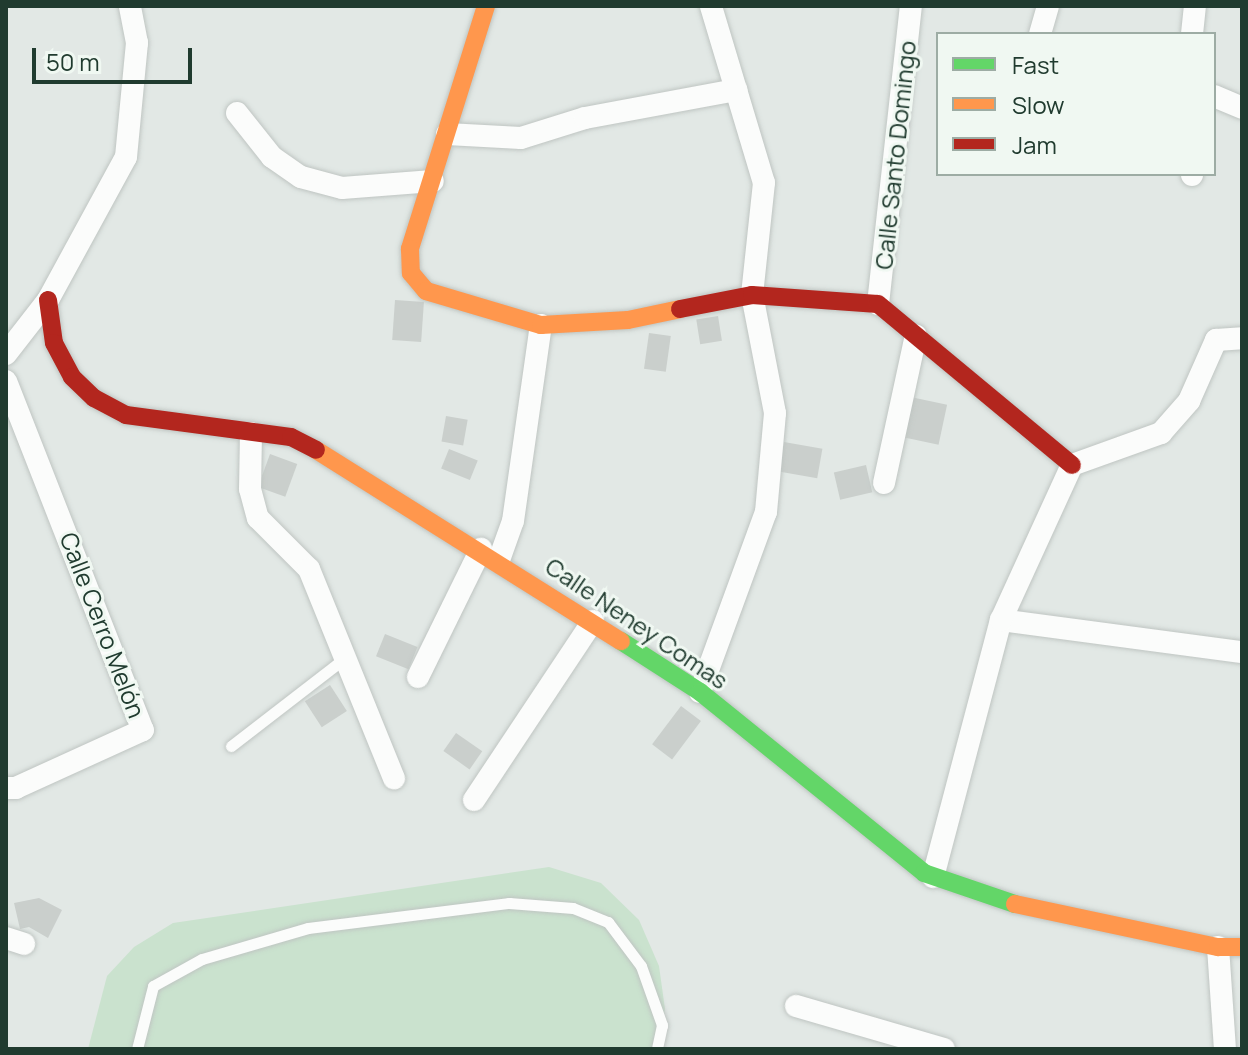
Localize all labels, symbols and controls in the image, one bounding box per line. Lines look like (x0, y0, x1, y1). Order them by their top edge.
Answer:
scale bar (36, 32, 196, 82)
legend (936, 32, 1216, 176)
street label: Calle Santo Domingo (869, 39, 921, 271)
text: 50 m (46, 45, 100, 78)
text: Fast (1012, 48, 1059, 81)
text: Slow (1012, 88, 1065, 121)
text: Jam (1012, 128, 1057, 161)
street label: Calle Cerro Melón (54, 528, 152, 722)
street label: Calle Neney Comas (540, 551, 734, 695)

